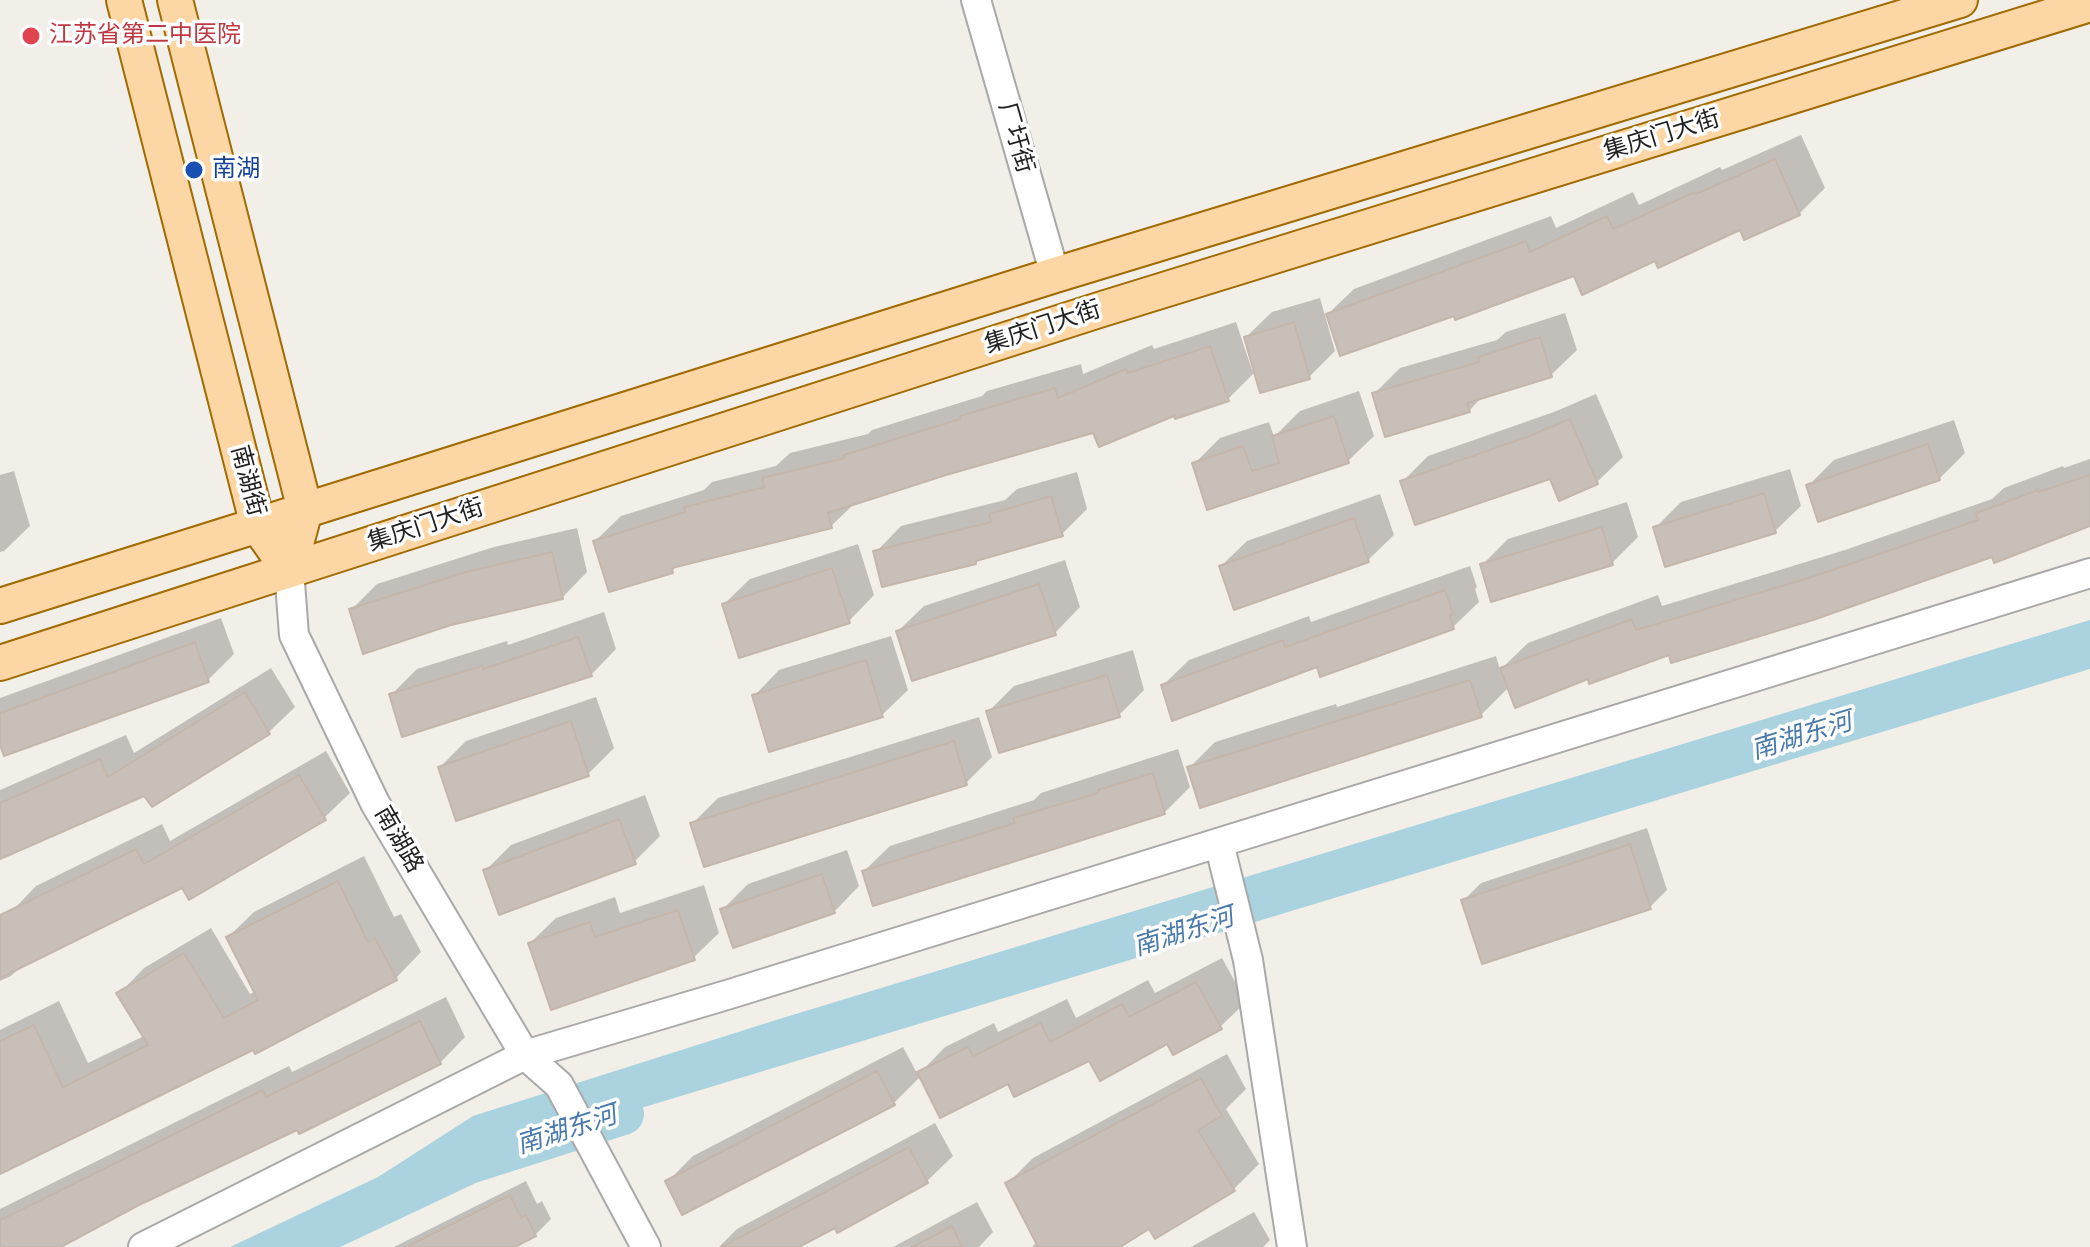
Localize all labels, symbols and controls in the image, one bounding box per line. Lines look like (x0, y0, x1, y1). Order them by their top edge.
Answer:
place label: 江苏省第二中医院 (49, 22, 241, 50)
marker: 江苏省第二中医院 (20, 25, 42, 47)
street label: 厂圩街 (991, 99, 1039, 177)
street label: 集庆门大街 (1600, 105, 1724, 167)
place label: 南湖 (212, 156, 260, 184)
marker: 南湖 (183, 159, 205, 181)
street label: 集庆门大街 (981, 296, 1105, 360)
street label: 南湖街 (224, 442, 270, 520)
street label: 集庆门大街 (364, 494, 488, 558)
water label: 南湖东河 (1748, 707, 1856, 767)
street label: 南湖路 (368, 802, 428, 878)
water label: 南湖东河 (1130, 902, 1238, 964)
water label: 南湖东河 (513, 1100, 621, 1162)

